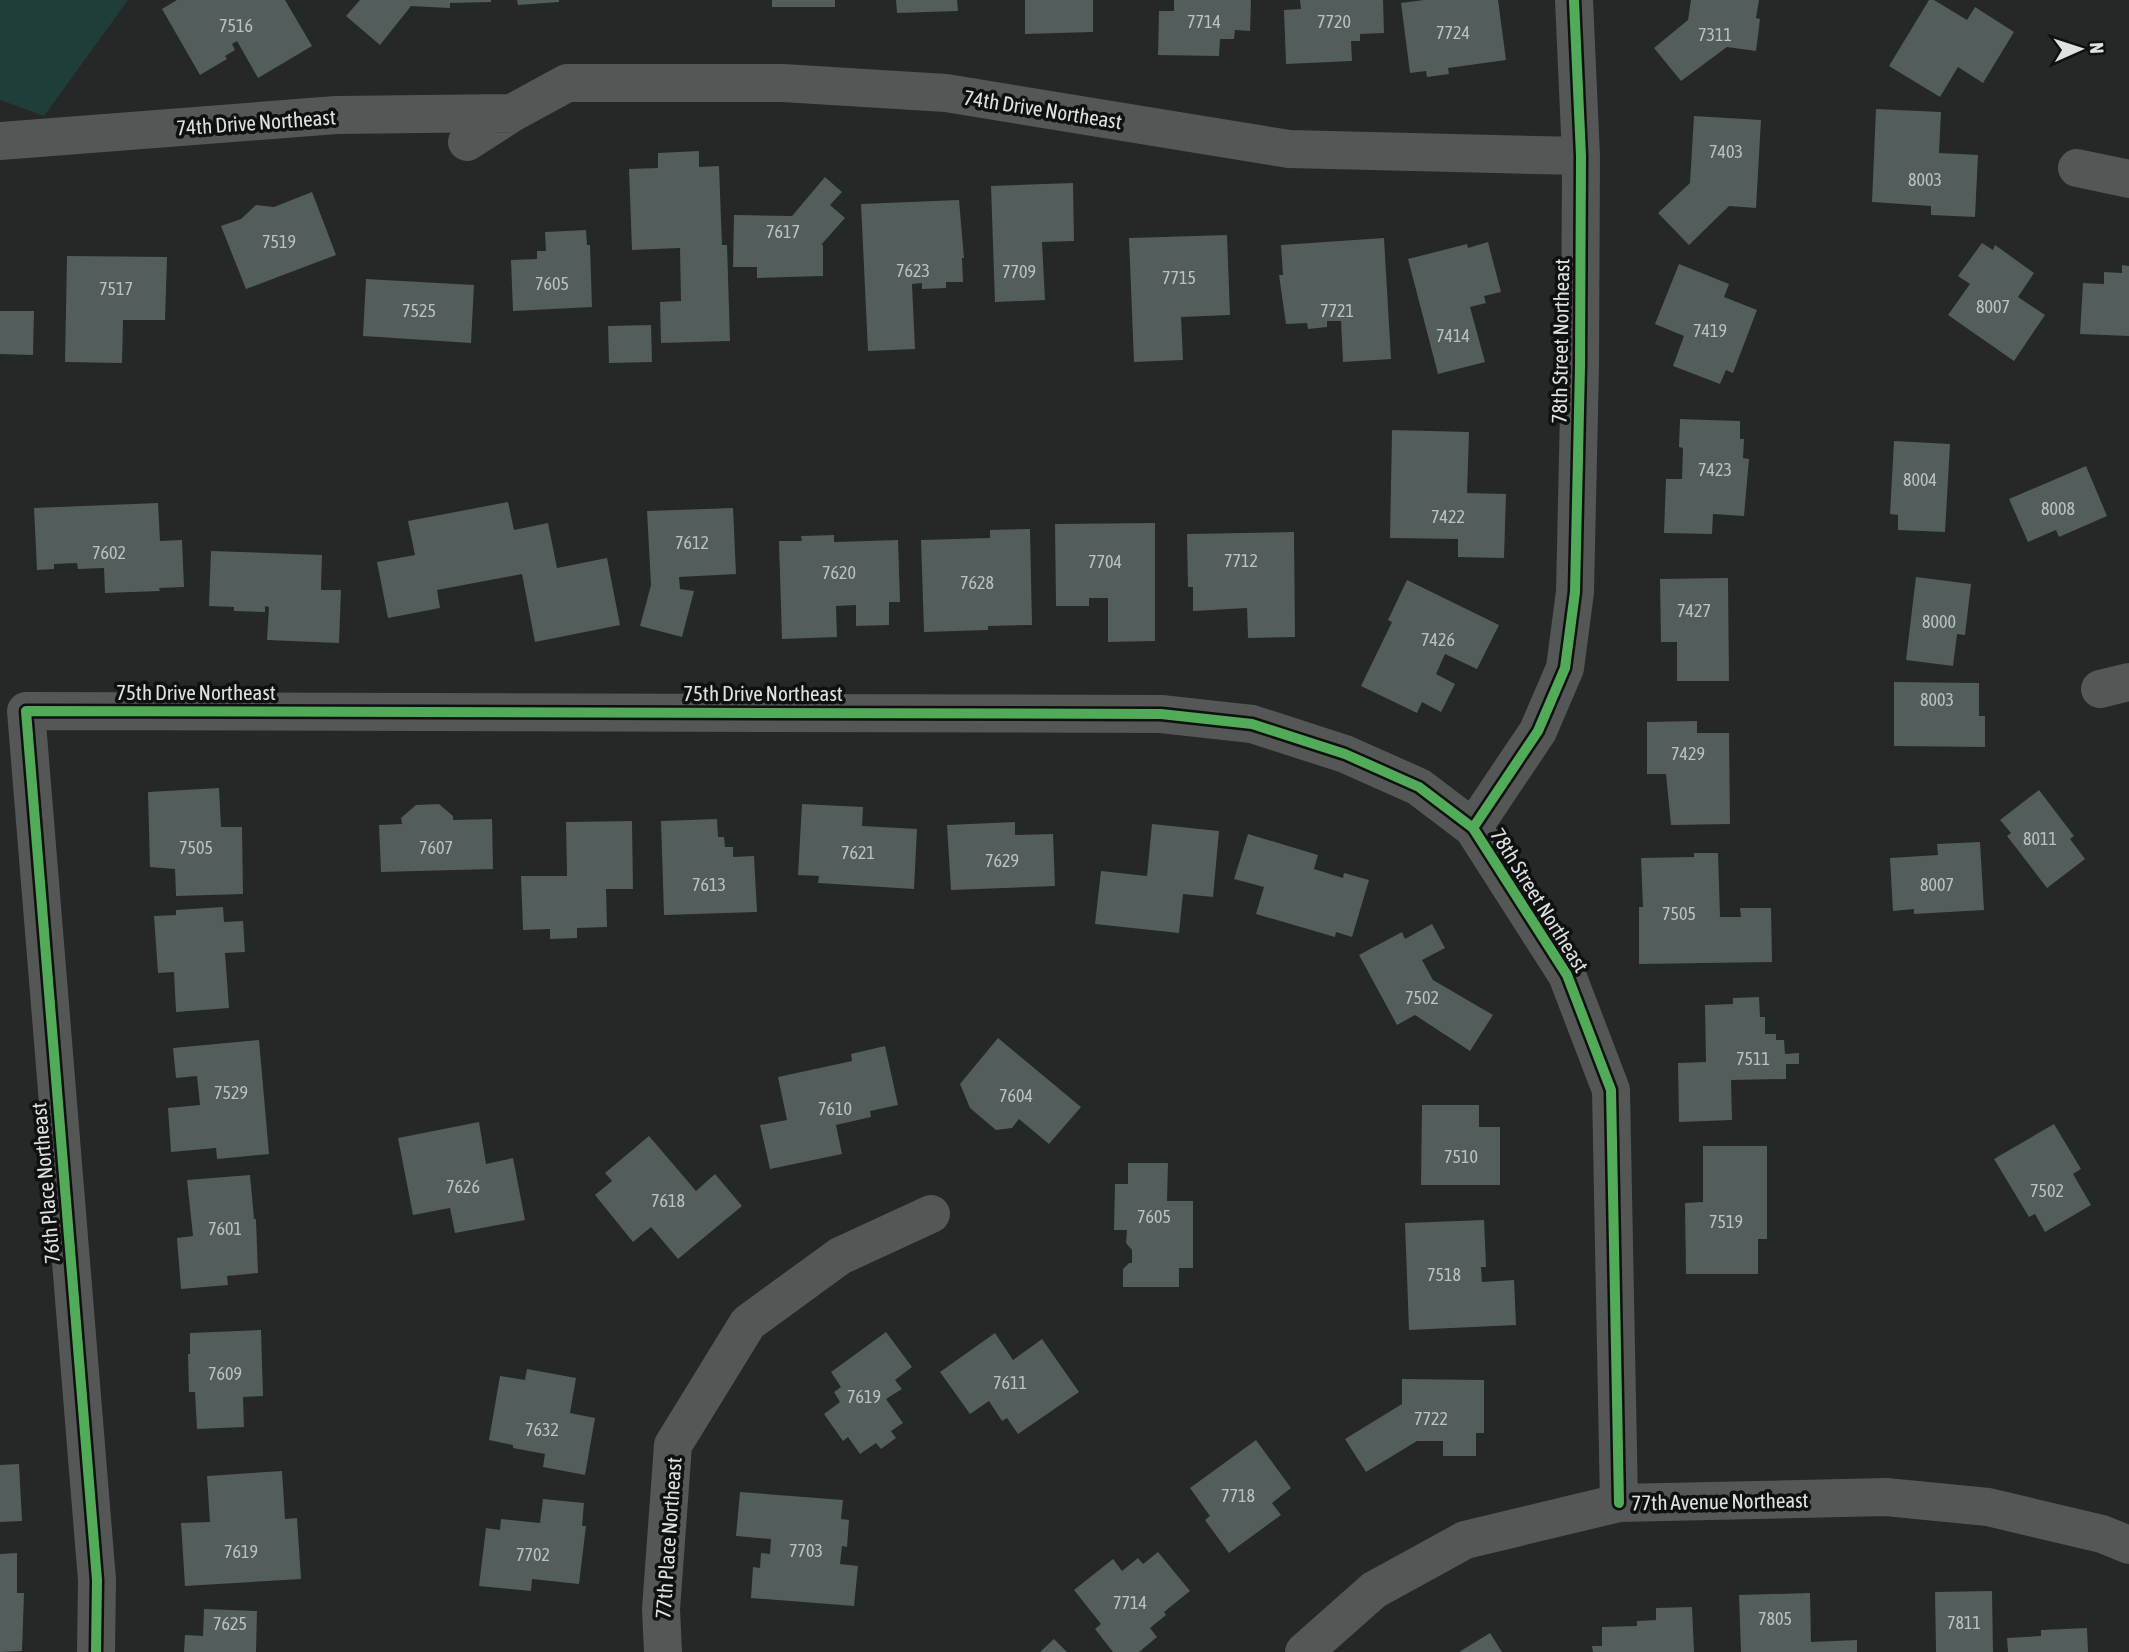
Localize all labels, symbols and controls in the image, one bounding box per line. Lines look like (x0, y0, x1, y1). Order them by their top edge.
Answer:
house number: 7714 (1187, 11, 1221, 32)
house number: 7720 (1317, 11, 1351, 32)
north arrow (2045, 14, 2115, 84)
house number: 7516 (219, 15, 253, 36)
house number: 7724 (1436, 22, 1470, 43)
house number: 7311 (1698, 24, 1732, 45)
text: N (2086, 42, 2108, 54)
street label: 74th Drive Northeast (962, 85, 1124, 133)
street label: 74th Drive Northeast (175, 104, 337, 140)
house number: 7403 (1709, 141, 1743, 162)
house number: 8003 (1908, 169, 1942, 190)
house number: 7617 (766, 221, 800, 242)
house number: 7519 (262, 231, 296, 252)
street label: 78th Street Northeast (1547, 258, 1573, 424)
house number: 7623 (896, 260, 930, 281)
house number: 7709 (1002, 261, 1036, 282)
house number: 7715 (1162, 267, 1196, 288)
house number: 7605 (535, 273, 569, 294)
house number: 7517 (99, 278, 133, 299)
house number: 8007 (1976, 296, 2010, 317)
house number: 7525 (402, 300, 436, 321)
house number: 7721 (1320, 300, 1354, 321)
house number: 7419 (1693, 320, 1727, 341)
house number: 7414 (1436, 325, 1470, 346)
house number: 7423 (1698, 459, 1732, 480)
house number: 8004 (1903, 469, 1937, 490)
house number: 8008 (2041, 498, 2075, 519)
house number: 7422 (1431, 506, 1465, 527)
house number: 7612 (675, 532, 709, 553)
house number: 7602 (92, 542, 126, 563)
house number: 7712 (1224, 550, 1258, 571)
house number: 7704 (1088, 551, 1122, 572)
house number: 7620 (822, 562, 856, 583)
house number: 7628 (960, 572, 994, 593)
house number: 7427 (1677, 600, 1711, 621)
house number: 8000 (1922, 611, 1956, 632)
house number: 7426 (1421, 629, 1455, 650)
street label: 75th Drive Northeast (116, 680, 276, 704)
street label: 75th Drive Northeast (683, 681, 843, 705)
house number: 8003 (1920, 689, 1954, 710)
house number: 7429 (1671, 743, 1705, 764)
street label: 78th Street Northeast (1486, 824, 1594, 976)
house number: 8011 (2023, 828, 2057, 849)
house number: 7505 (179, 837, 213, 858)
house number: 7607 (419, 837, 453, 858)
house number: 7621 (841, 842, 875, 863)
house number: 7629 (985, 850, 1019, 871)
house number: 7613 (692, 874, 726, 895)
house number: 8007 (1920, 874, 1954, 895)
house number: 7505 (1662, 903, 1696, 924)
house number: 7502 (1405, 987, 1439, 1008)
house number: 7511 (1736, 1048, 1770, 1069)
house number: 7529 (214, 1082, 248, 1103)
house number: 7604 (999, 1085, 1033, 1106)
house number: 7610 (818, 1098, 852, 1119)
street label: 76th Place Northeast (26, 1101, 64, 1265)
house number: 7510 (1444, 1146, 1478, 1167)
house number: 7626 (446, 1176, 480, 1197)
house number: 7502 (2030, 1180, 2064, 1201)
house number: 7618 (651, 1190, 685, 1211)
house number: 7605 (1137, 1206, 1171, 1227)
house number: 7519 (1709, 1211, 1743, 1232)
house number: 7601 (208, 1218, 242, 1239)
house number: 7518 (1427, 1264, 1461, 1285)
house number: 7609 (208, 1363, 242, 1384)
house number: 7611 (993, 1372, 1027, 1393)
house number: 7619 (847, 1386, 881, 1407)
house number: 7722 (1414, 1408, 1448, 1429)
house number: 7632 (525, 1419, 559, 1440)
street label: 77th Place Northeast (650, 1456, 686, 1620)
house number: 7718 (1221, 1485, 1255, 1506)
street label: 77th Avenue Northeast (1631, 1487, 1809, 1515)
house number: 7703 (789, 1540, 823, 1561)
house number: 7619 (224, 1541, 258, 1562)
house number: 7702 (516, 1544, 550, 1565)
house number: 7714 (1113, 1592, 1147, 1613)
house number: 7805 (1758, 1608, 1792, 1629)
house number: 7811 (1947, 1612, 1981, 1633)
house number: 7625 (213, 1613, 247, 1634)

